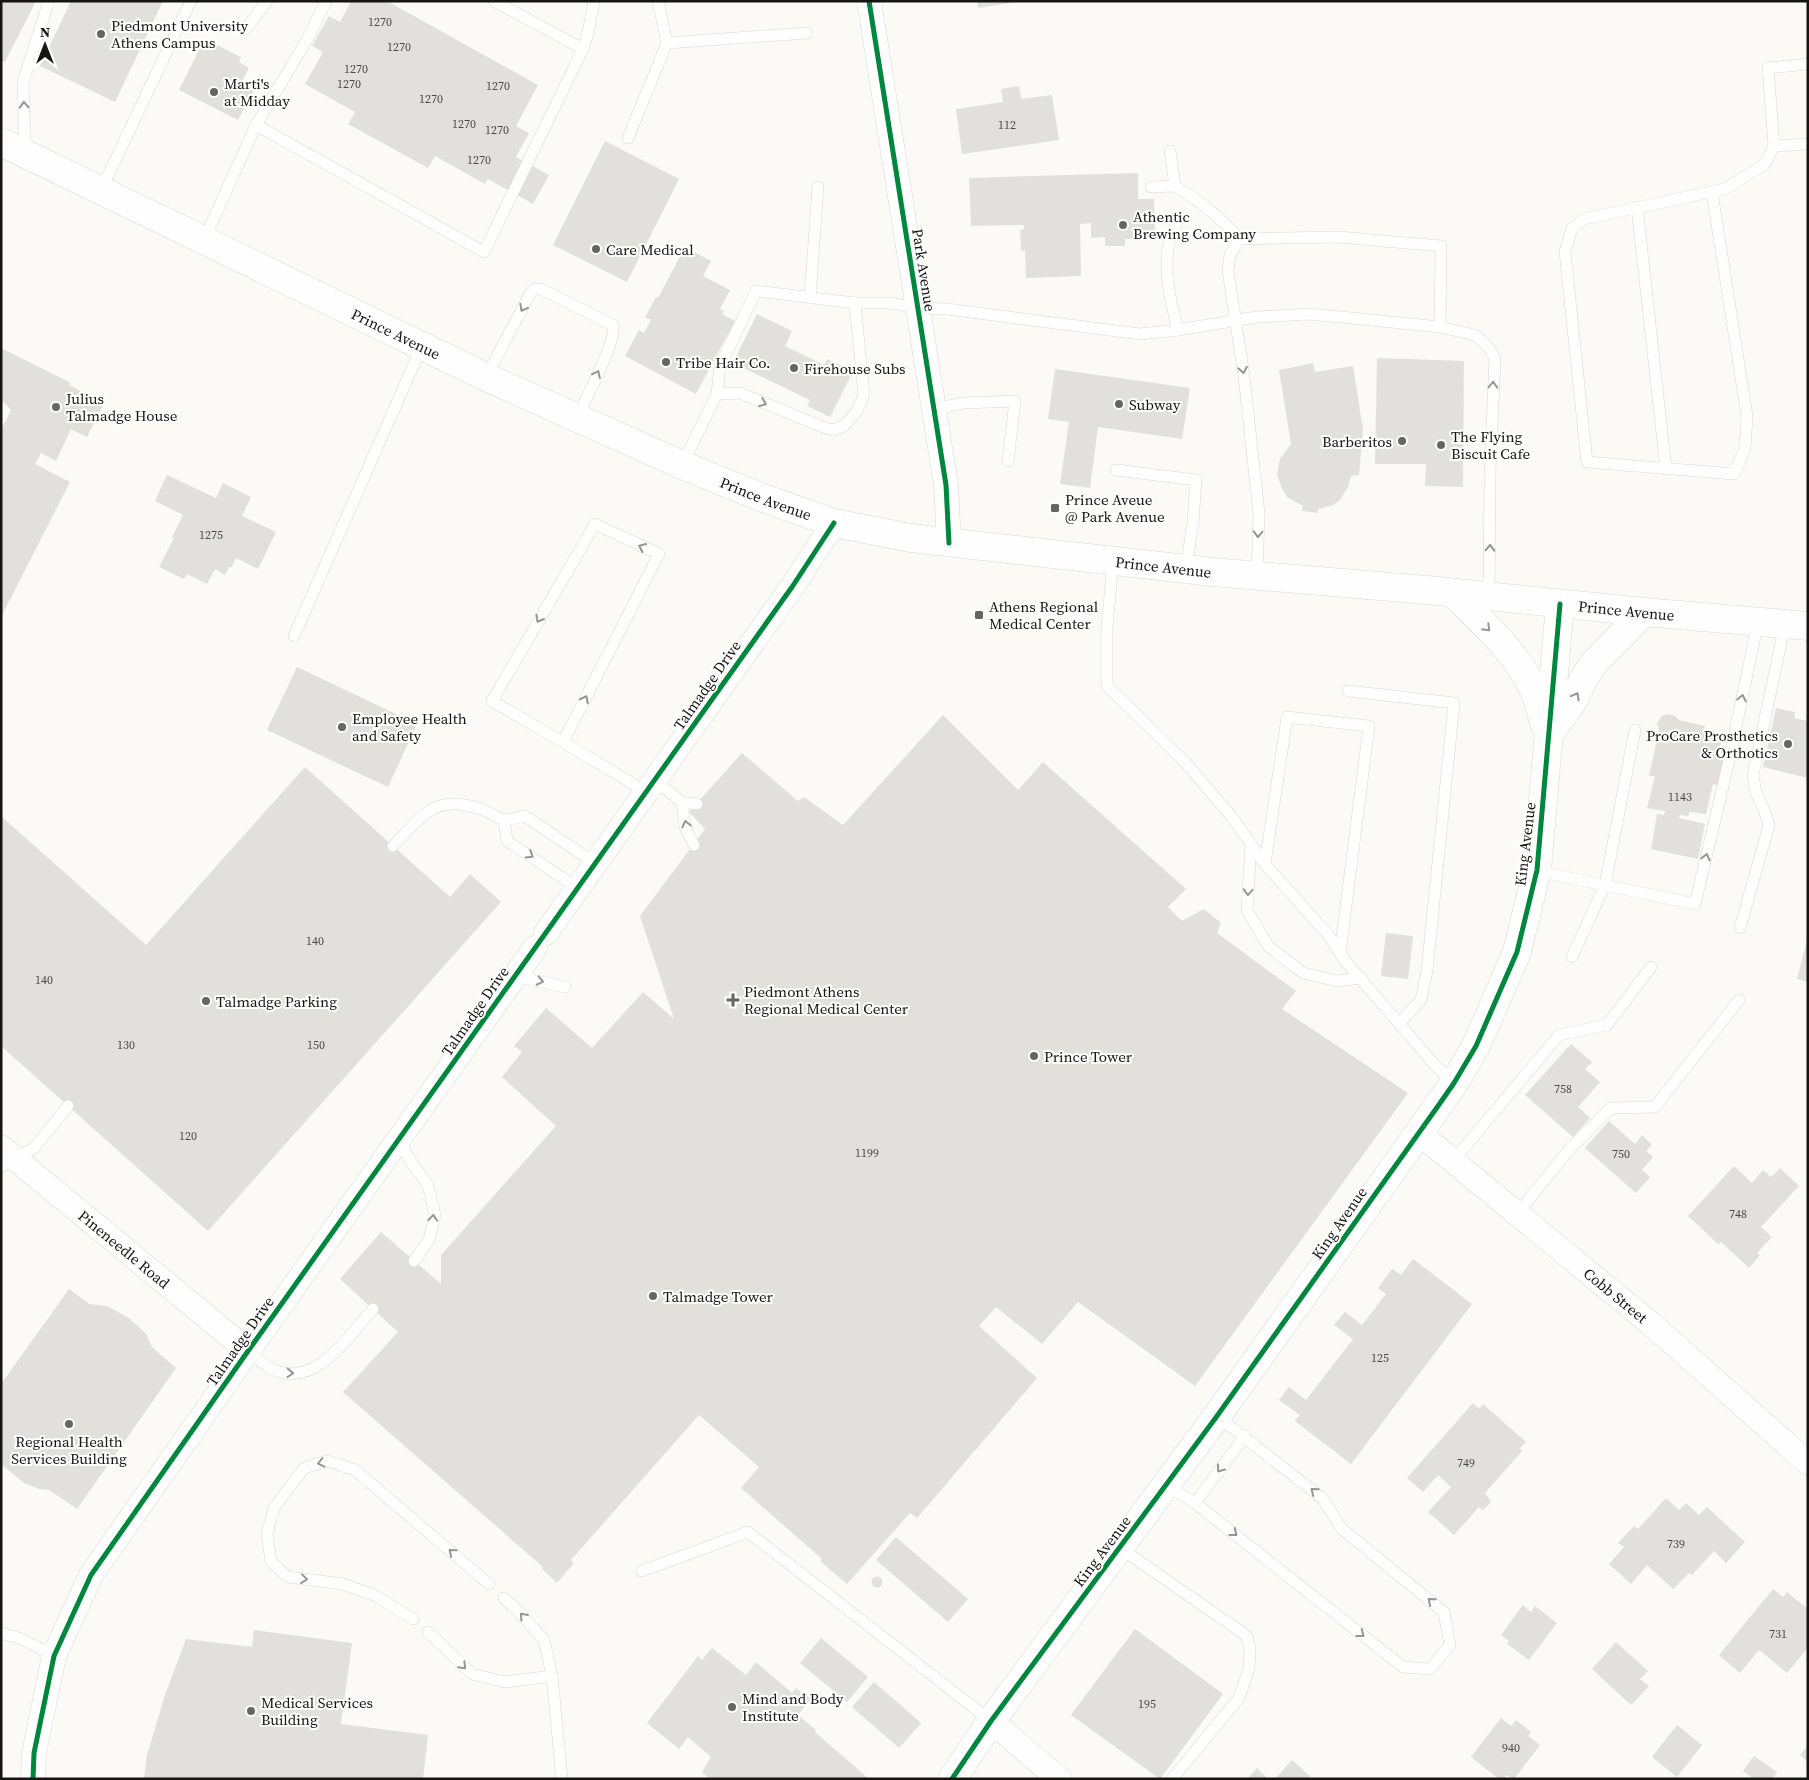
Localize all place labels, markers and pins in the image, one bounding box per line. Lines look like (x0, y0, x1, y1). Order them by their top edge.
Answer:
place label: Piedmont University Athens Campus (111, 15, 249, 53)
marker: Piedmont University Athens Campus (95, 28, 107, 40)
place label: Marti's at Midday (224, 73, 290, 111)
marker: Marti's at Midday (208, 86, 220, 98)
place label: Athentic Brewing Company (1133, 206, 1256, 244)
marker: Athentic Brewing Company (1117, 219, 1129, 231)
place label: Care Medical (606, 239, 694, 260)
marker: Care Medical (590, 243, 602, 255)
place label: Tribe Hair Co. (676, 352, 771, 373)
marker: Tribe Hair Co. (660, 356, 672, 368)
place label: Firehouse Subs (804, 358, 906, 379)
marker: Firehouse Subs (788, 362, 800, 374)
place label: Julius Talmadge House (65, 388, 178, 426)
place label: Subway (1129, 394, 1181, 415)
marker: Subway (1113, 398, 1125, 410)
marker: Julius Talmadge House (50, 401, 62, 413)
place label: The Flying Biscuit Cafe (1451, 426, 1531, 464)
place label: Barberitos (1322, 431, 1392, 452)
marker: Barberitos (1396, 435, 1408, 447)
marker: The Flying Biscuit Cafe (1435, 439, 1447, 451)
place label: Prince Aveue @ Park Avenue (1065, 489, 1165, 527)
marker: Prince Aveue @ Park Avenue (1049, 502, 1061, 514)
place label: Athens Regional Medical Center (989, 596, 1099, 634)
marker: Athens Regional Medical Center (973, 609, 985, 621)
place label: Employee Health and Safety (352, 708, 467, 746)
marker: Employee Health and Safety (336, 721, 348, 733)
place label: ProCare Prosthetics & Orthotics (1646, 725, 1778, 763)
marker: ProCare Prosthetics & Orthotics (1782, 738, 1794, 750)
place label: Piedmont Athens Regional Medical Center (744, 981, 909, 1019)
place label: Talmadge Parking (216, 991, 337, 1012)
marker: Piedmont Athens Regional Medical Center (726, 993, 740, 1007)
marker: Talmadge Parking (200, 995, 212, 1007)
place label: Prince Tower (1044, 1046, 1133, 1067)
marker: Prince Tower (1028, 1050, 1040, 1062)
place label: Talmadge Tower (663, 1286, 774, 1307)
marker: Talmadge Tower (647, 1290, 659, 1302)
marker: Regional Health Services Building (63, 1418, 75, 1430)
place label: Regional Health Services Building (11, 1431, 127, 1469)
place label: Mind and Body Institute (742, 1688, 844, 1726)
place label: Medical Services Building (261, 1692, 373, 1730)
marker: Mind and Body Institute (726, 1701, 738, 1713)
marker: Medical Services Building (245, 1705, 257, 1717)

